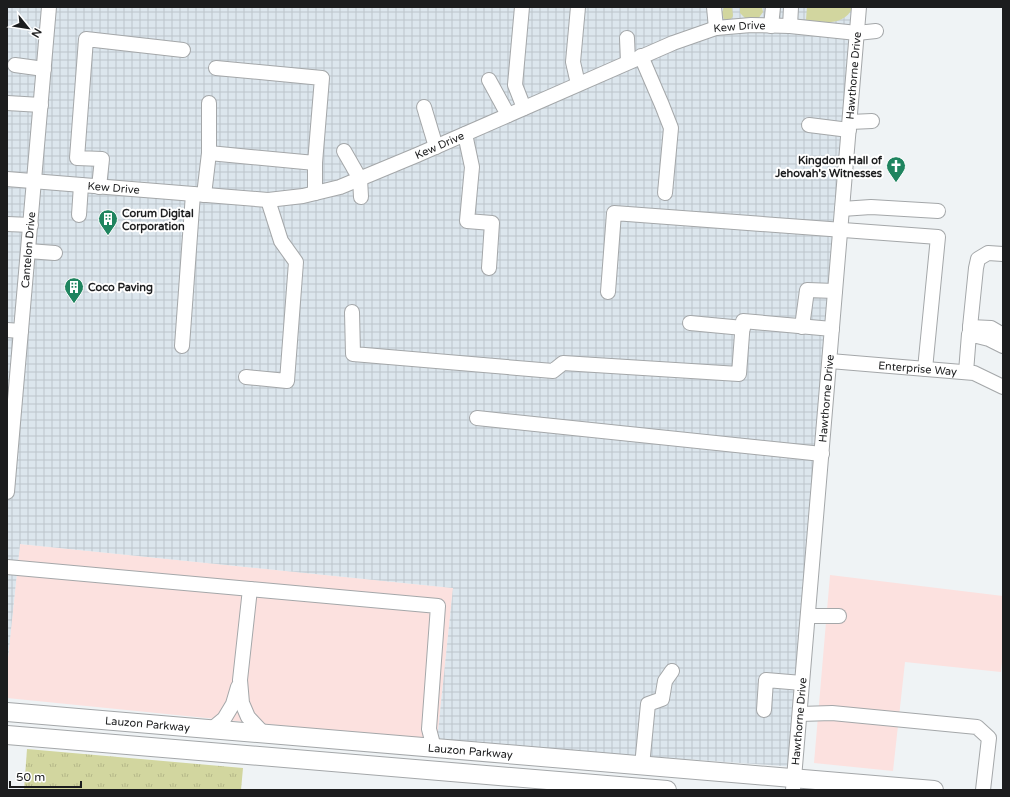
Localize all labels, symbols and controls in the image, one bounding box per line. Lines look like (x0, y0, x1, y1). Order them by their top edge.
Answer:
north arrow (8, 8, 48, 48)
street label: Kew Drive (713, 18, 766, 35)
text: N (28, 26, 44, 40)
street label: Hawthorne Drive (843, 31, 863, 120)
street label: Kew Drive (413, 129, 466, 162)
place label: Kingdom Hall of Jehovah's Witnesses (774, 154, 883, 180)
church icon: Kingdom Hall of Jehovah's Witnesses (885, 155, 907, 183)
street label: Kew Drive (87, 179, 140, 196)
place label: Corum Digital Corporation (122, 207, 194, 234)
building icon: Corum Digital Corporation (97, 208, 119, 236)
street label: Cantelon Drive (18, 211, 38, 289)
building icon: Coco Paving (63, 276, 85, 304)
place label: Coco Paving (88, 281, 153, 295)
street label: Hawthorne Drive (816, 354, 836, 443)
street label: Enterprise Way (878, 359, 958, 378)
street label: Hawthorne Drive (789, 677, 809, 766)
street label: Lauzon Parkway (105, 714, 191, 734)
street label: Lauzon Parkway (427, 741, 513, 761)
scale bar (10, 763, 81, 789)
text: 50 m (16, 770, 45, 784)

